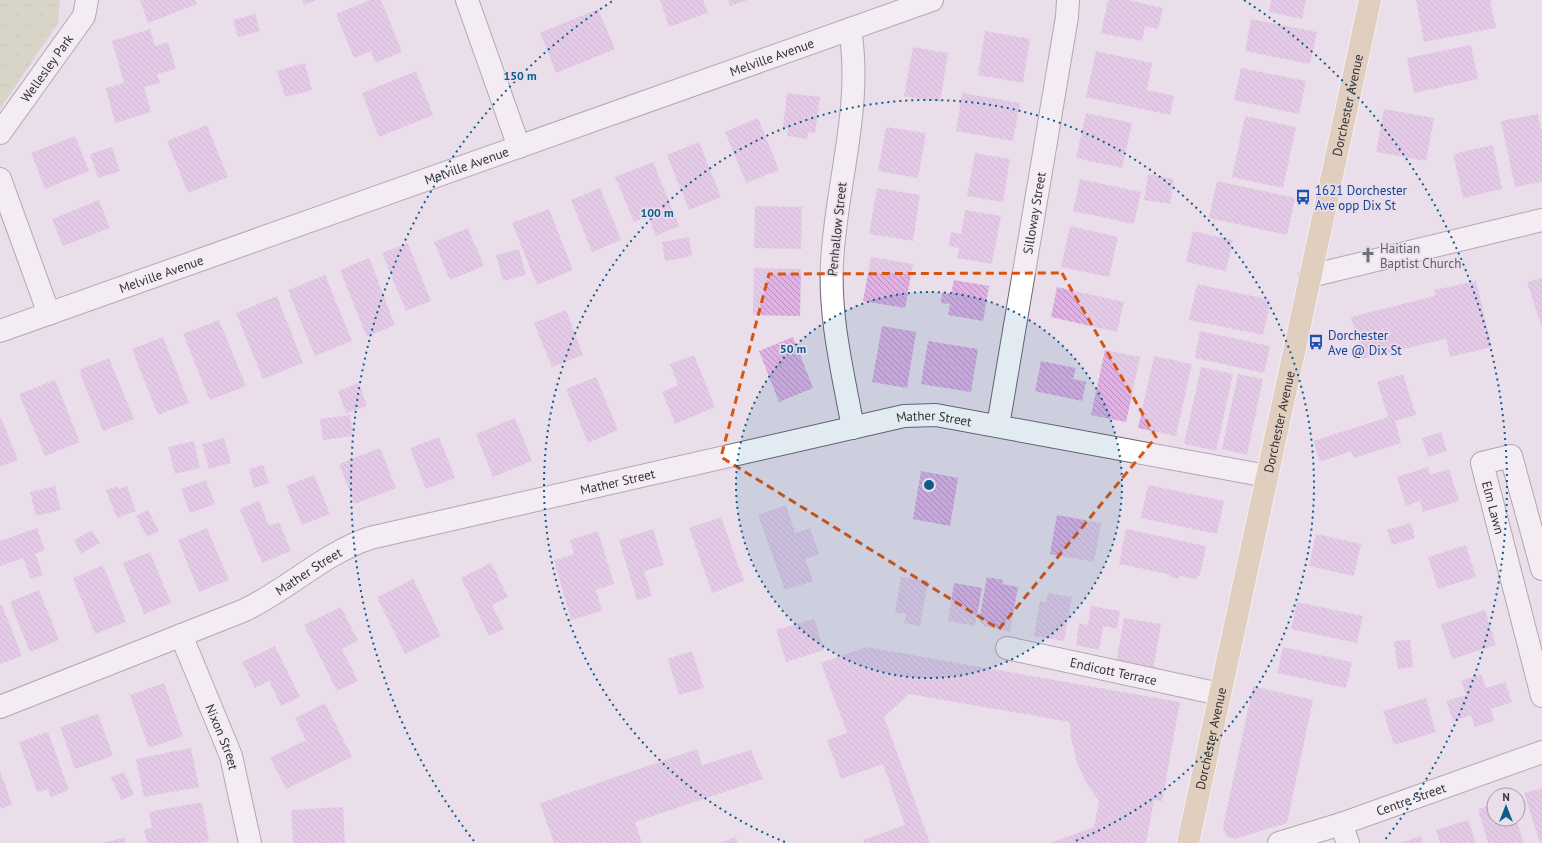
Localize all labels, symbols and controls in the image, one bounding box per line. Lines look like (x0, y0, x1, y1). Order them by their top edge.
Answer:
street label: Wellesley Park (17, 30, 77, 105)
street label: Melville Avenue (727, 34, 816, 80)
street label: Dorchester Avenue (1328, 52, 1367, 158)
text: 150 m (503, 68, 537, 83)
street label: Melville Avenue (422, 143, 511, 188)
street label: Silloway Street (1019, 170, 1049, 255)
street label: Penhallow Street (824, 181, 850, 277)
place label: 1621 Dorchester Ave opp Dix St (1315, 182, 1408, 214)
bus stop icon: 1621 Dorchester Ave opp Dix St (1294, 188, 1312, 206)
text: 100 m (640, 205, 674, 220)
place label: Haitian Baptist Church (1380, 240, 1461, 272)
church icon: Haitian Baptist Church (1359, 246, 1377, 264)
street label: Melville Avenue (117, 251, 206, 297)
place label: Dorchester Ave @ Dix St (1328, 327, 1402, 359)
bus stop icon: Dorchester Ave @ Dix St (1307, 333, 1325, 351)
text: 50 m (780, 341, 806, 356)
street label: Dorchester Avenue (1260, 369, 1298, 474)
street label: Mather Street (894, 407, 974, 430)
street label: Mather Street (579, 465, 657, 498)
centre of rings (922, 478, 936, 492)
street label: Elm Lawn (1478, 479, 1508, 536)
street label: Mather Street (272, 543, 345, 599)
street label: Endicott Terrace (1068, 653, 1159, 689)
street label: Dorchester Avenue (1191, 686, 1230, 791)
street label: Nixon Street (202, 701, 242, 772)
street label: Centre Street (1374, 779, 1449, 819)
north arrow (1486, 787, 1526, 827)
text: N (1502, 790, 1510, 804)

